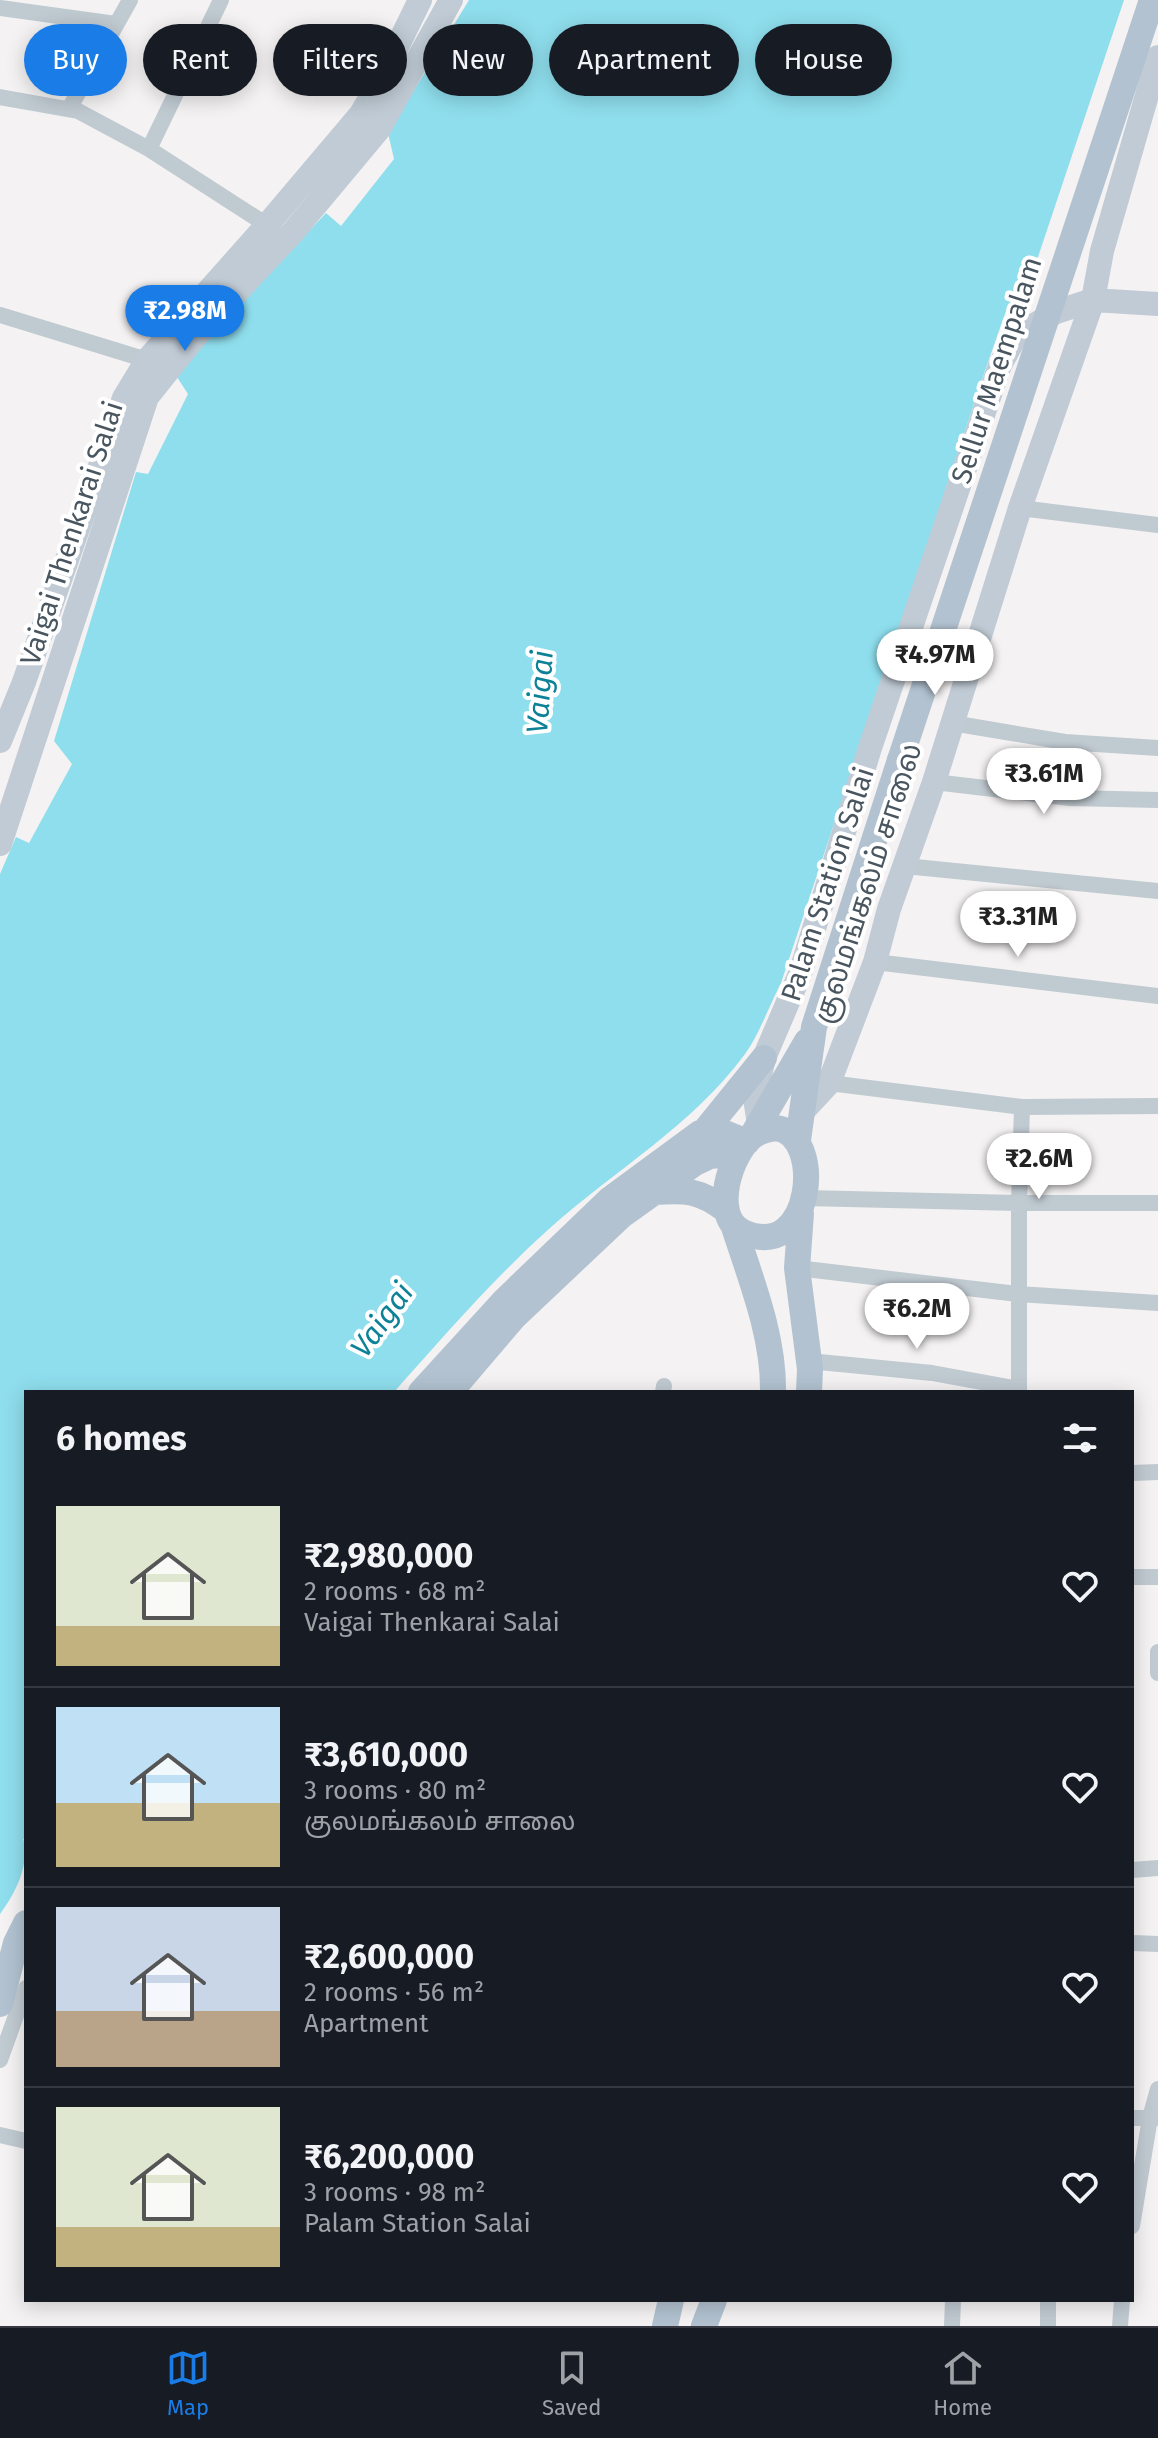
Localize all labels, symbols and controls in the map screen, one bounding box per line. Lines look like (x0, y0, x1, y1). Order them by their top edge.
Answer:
chip: Buy (24, 24, 127, 96)
chip: Rent (143, 24, 257, 96)
chip: Filters (273, 24, 407, 96)
chip: New (423, 24, 533, 96)
chip: Apartment (549, 24, 739, 96)
chip: House (755, 24, 892, 96)
street label: Sellur Maempalam (944, 253, 1049, 488)
pin: ₹2.98M (120, 285, 250, 353)
text: ₹2.98M (143, 295, 227, 326)
street label: Vaigai Thenkarai Salai (13, 397, 130, 669)
pin: ₹4.97M (870, 629, 1000, 697)
text: ₹4.97M (895, 639, 975, 670)
water label: Vaigai (519, 648, 561, 735)
street label: குலமங்கலம் சாலை (807, 739, 930, 1028)
pin: ₹3.61M (979, 748, 1109, 816)
text: ₹3.61M (1004, 758, 1084, 789)
street label: Palam Station Salai (774, 763, 881, 1005)
pin: ₹3.31M (953, 891, 1083, 959)
text: ₹3.31M (978, 901, 1058, 932)
pin: ₹2.6M (983, 1133, 1095, 1201)
text: ₹2.6M (1005, 1143, 1073, 1174)
water label: Vaigai (343, 1275, 422, 1365)
pin: ₹6.2M (861, 1283, 973, 1351)
text: ₹6.2M (883, 1293, 951, 1324)
icon: filters (1058, 1416, 1102, 1460)
text: 6 homes (56, 1418, 187, 1459)
text: ₹2,980,000 (304, 1535, 473, 1576)
icon: home (120, 1538, 216, 1634)
icon: heart (1058, 1564, 1102, 1608)
text: 2 rooms · 68 m² (304, 1576, 485, 1607)
text: Vaigai Thenkarai Salai (304, 1607, 560, 1638)
text: ₹3,610,000 (304, 1734, 468, 1775)
icon: home (120, 1739, 216, 1835)
icon: heart (1058, 1765, 1102, 1809)
text: 3 rooms · 80 m² (304, 1775, 486, 1806)
text: குலமங்கலம் சாலை (304, 1806, 576, 1837)
text: ₹2,600,000 (304, 1936, 474, 1977)
icon: home (120, 1939, 216, 2035)
icon: heart (1058, 1965, 1102, 2009)
text: 2 rooms · 56 m² (304, 1977, 484, 2008)
text: Apartment (304, 2008, 429, 2039)
text: ₹6,200,000 (304, 2136, 474, 2177)
icon: home (120, 2139, 216, 2235)
icon: heart (1058, 2165, 1102, 2209)
text: 3 rooms · 98 m² (304, 2177, 485, 2208)
text: Palam Station Salai (304, 2208, 531, 2239)
tab: Map (166, 2346, 210, 2421)
tab: Saved (542, 2346, 601, 2421)
tab: Home (933, 2346, 992, 2421)

